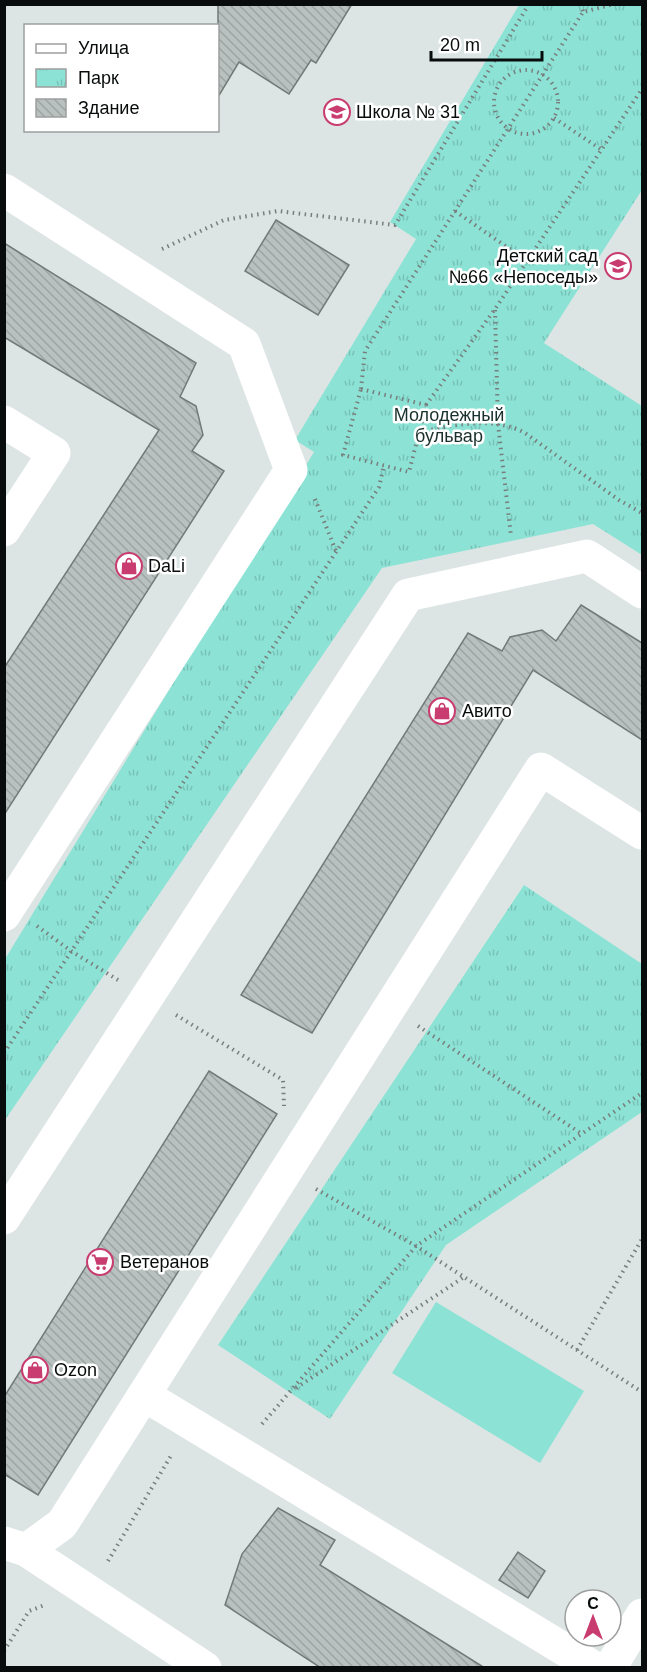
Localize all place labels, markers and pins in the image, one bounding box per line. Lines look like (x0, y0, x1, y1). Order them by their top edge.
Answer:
school or university icon: Школа № 31 (322, 97, 352, 127)
place label: Школа № 31 (356, 102, 460, 122)
place label: Детский сад №66 «Непоседы» (449, 246, 598, 287)
school or university icon: Детский сад №66 «Непоседы» (603, 251, 633, 281)
shop icon: DaLi (114, 551, 144, 581)
place label: DaLi (148, 556, 185, 576)
shop icon: Авито (427, 696, 457, 726)
place label: Авито (462, 701, 512, 721)
supermarket icon: Ветеранов (85, 1247, 115, 1277)
place label: Ветеранов (120, 1252, 209, 1272)
shop icon: Ozon (20, 1355, 50, 1385)
place label: Ozon (54, 1360, 97, 1380)

